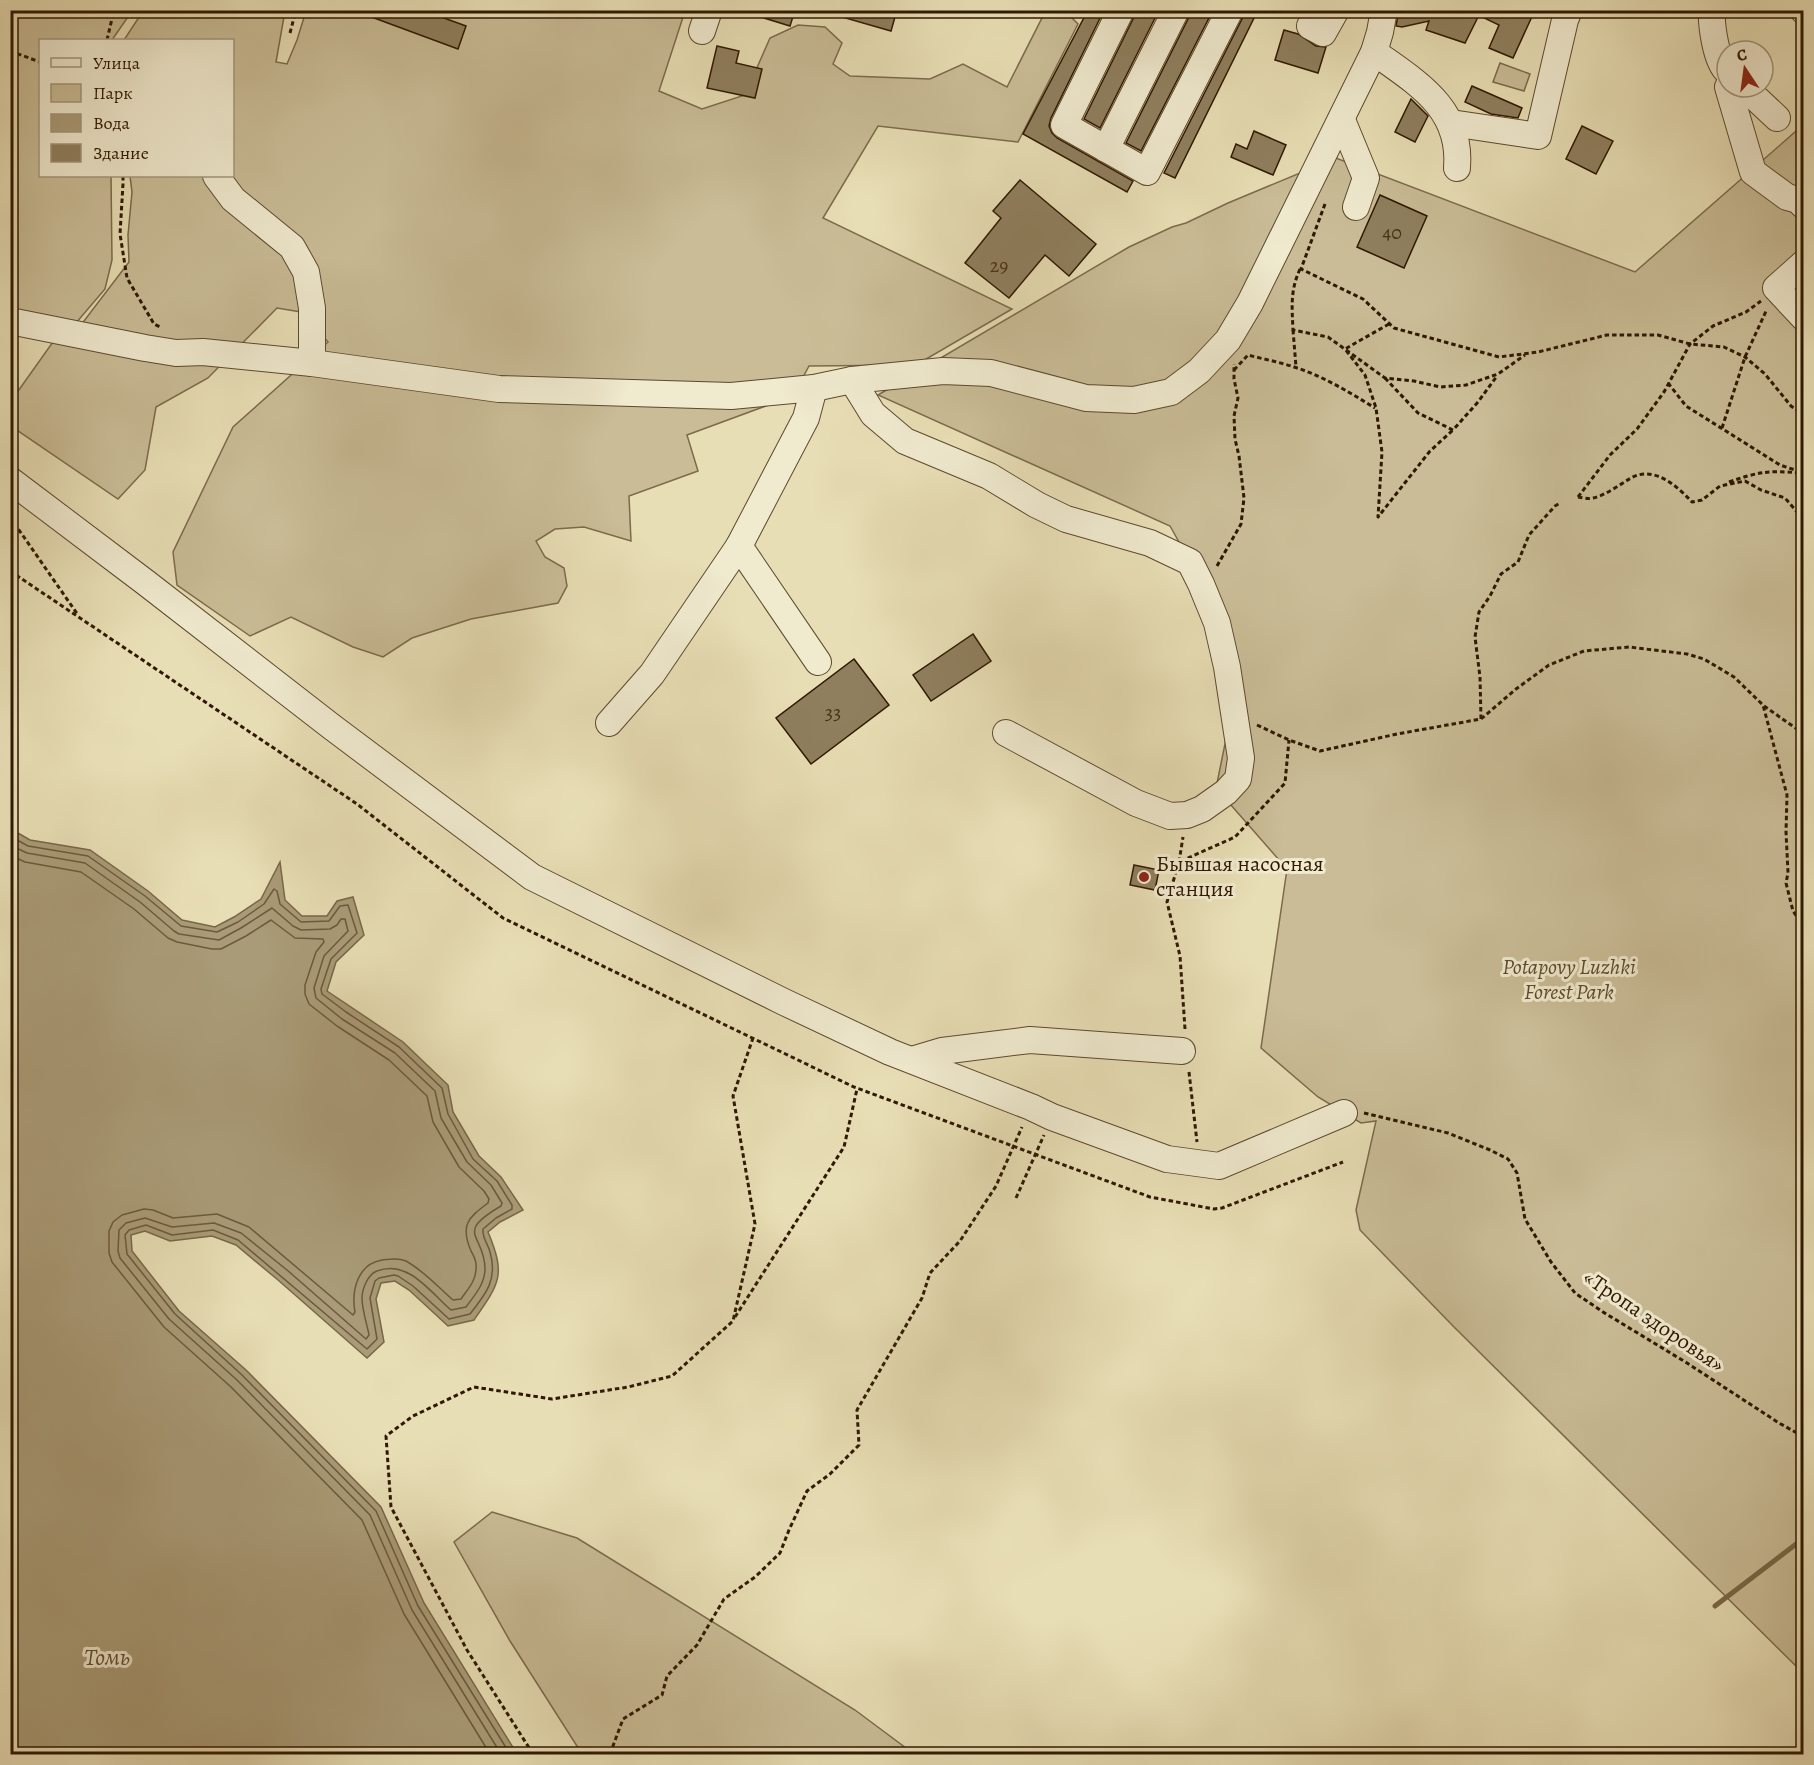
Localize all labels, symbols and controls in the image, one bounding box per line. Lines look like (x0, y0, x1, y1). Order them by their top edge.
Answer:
legend (39, 39, 234, 177)
north arrow (1715, 39, 1775, 99)
text: С (1735, 44, 1749, 67)
text: Улица (93, 51, 141, 75)
text: Парк (93, 81, 133, 105)
text: Вода (93, 111, 131, 135)
text: Здание (93, 141, 149, 165)
house number: 40 (1382, 219, 1402, 246)
house number: 29 (990, 252, 1008, 279)
house number: 33 (825, 699, 841, 726)
place label: Бывшая насосная станция (1156, 849, 1324, 904)
marker: Бывшая насосная станция (1137, 870, 1151, 884)
park label: Potapovy Luzhki Forest Park (1502, 952, 1636, 1007)
street label: «Тропа здоровья» (1577, 1263, 1731, 1379)
water label: Томь (84, 1641, 130, 1673)

